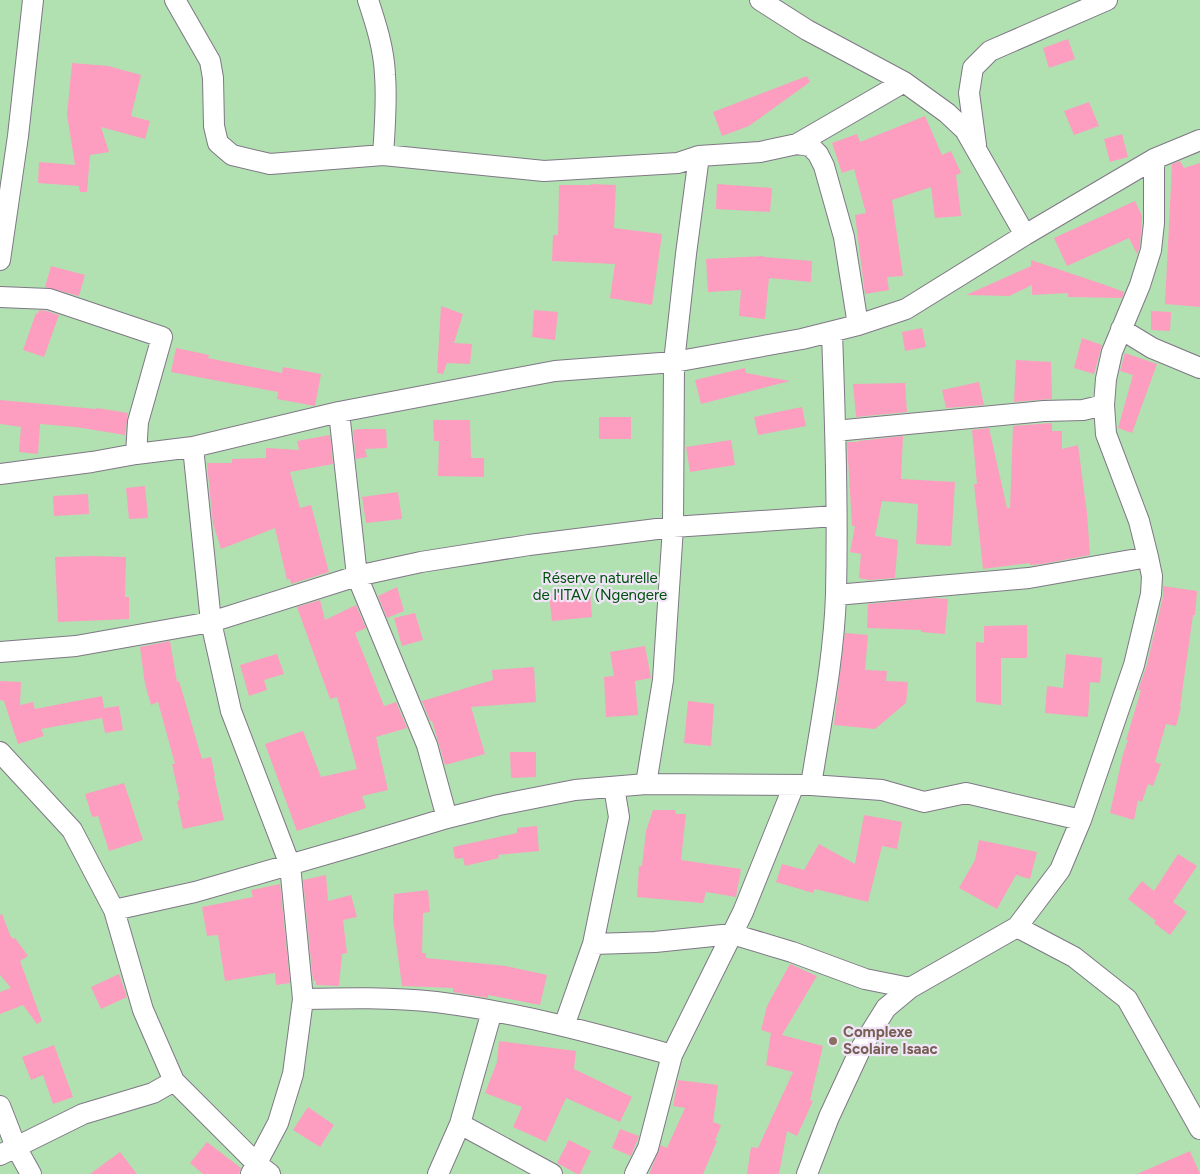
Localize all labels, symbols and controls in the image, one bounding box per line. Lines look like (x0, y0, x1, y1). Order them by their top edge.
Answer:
park label: Réserve naturelle de l'ITAV (Ngengere (533, 569, 667, 604)
place label: Complexe Scolaire Isaac (843, 1023, 938, 1058)
marker: Complexe Scolaire Isaac (827, 1035, 839, 1047)

